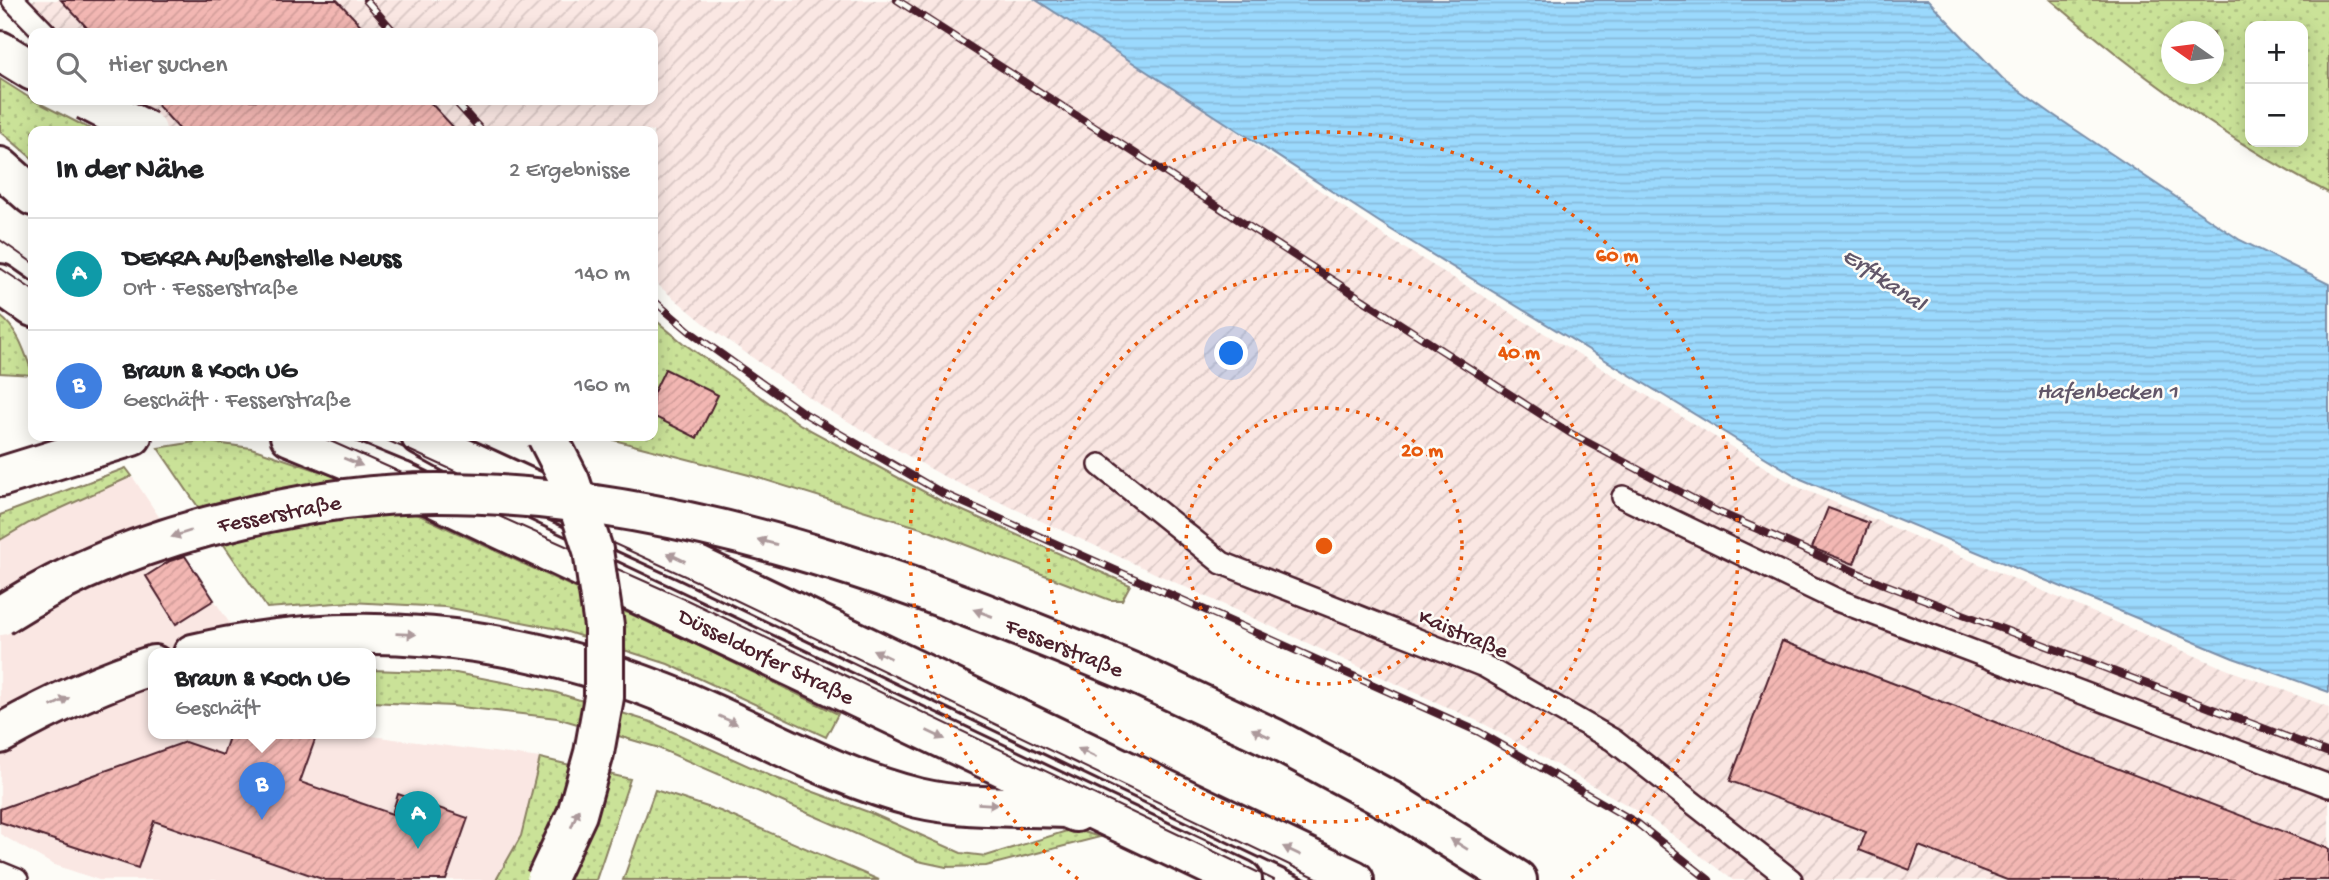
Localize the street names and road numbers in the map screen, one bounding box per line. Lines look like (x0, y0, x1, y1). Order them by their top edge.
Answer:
street label: Fesserstraße (215, 490, 345, 541)
street label: Düsseldorfer Straße (671, 603, 859, 713)
street label: Kaistraße (1414, 604, 1513, 667)
street label: Fesserstraße (1000, 613, 1128, 686)

